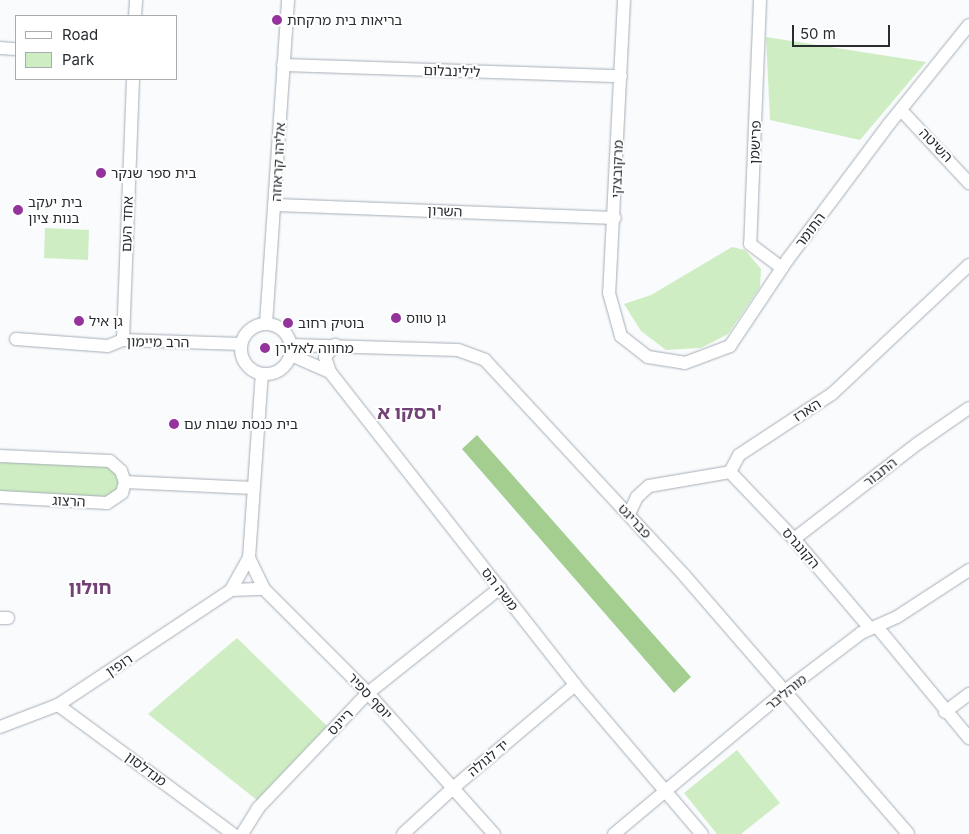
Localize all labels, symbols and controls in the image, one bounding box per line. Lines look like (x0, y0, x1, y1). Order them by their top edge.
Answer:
place label: בריאות בית מרקחת (287, 12, 402, 28)
marker: בריאות בית מרקחת (271, 14, 283, 26)
legend (15, 15, 178, 80)
scale bar (794, 15, 892, 47)
text: 50 m (800, 24, 836, 43)
text: Road (62, 25, 98, 44)
text: Park (62, 50, 94, 69)
street label: לילינבלום (423, 62, 481, 80)
street label: פרישמן (746, 120, 764, 164)
street label: אליהו קראוזה (268, 122, 288, 202)
street label: השיטה (916, 125, 956, 165)
street label: מרקובצקי (608, 140, 626, 198)
place label: בית ספר שנקר (111, 165, 197, 181)
marker: בית ספר שנקר (95, 167, 107, 179)
place label: בית יעקב בנות ציון (28, 194, 83, 226)
street label: אחד העם (118, 196, 136, 252)
street label: השרון (427, 202, 463, 220)
marker: בית יעקב בנות ציון (12, 204, 24, 216)
street label: התומר (792, 209, 828, 251)
place label: גן טווס (406, 310, 446, 326)
marker: גן טווס (390, 312, 402, 324)
place label: גן איל (89, 313, 123, 329)
marker: גן איל (73, 315, 85, 327)
place label: בוטיק רחוב (298, 315, 364, 331)
marker: בוטיק רחוב (282, 317, 294, 329)
street label: הרב מיימון (126, 333, 190, 351)
place label: מחווה לאלירן (275, 340, 354, 356)
marker: מחווה לאלירן (259, 342, 271, 354)
street label: הארז (790, 395, 824, 425)
district label: רסקו א' (377, 402, 443, 424)
place label: בית כנסת שבות עם (184, 416, 298, 432)
marker: בית כנסת שבות עם (168, 418, 180, 430)
street label: התבור (860, 454, 900, 490)
street label: הרצוג (52, 492, 86, 510)
street label: פבריגט (615, 500, 655, 542)
street label: הקונגרס (779, 524, 823, 572)
street label: משה הס (478, 564, 522, 614)
district label: חולון (68, 577, 112, 599)
street label: רופין (103, 650, 135, 680)
street label: יוסף ספיר (344, 669, 396, 723)
street label: מוהליבר (762, 670, 810, 714)
street label: ריינס (324, 705, 356, 739)
street label: יד לגולה (464, 736, 512, 780)
street label: מנדלסון (122, 748, 170, 790)

